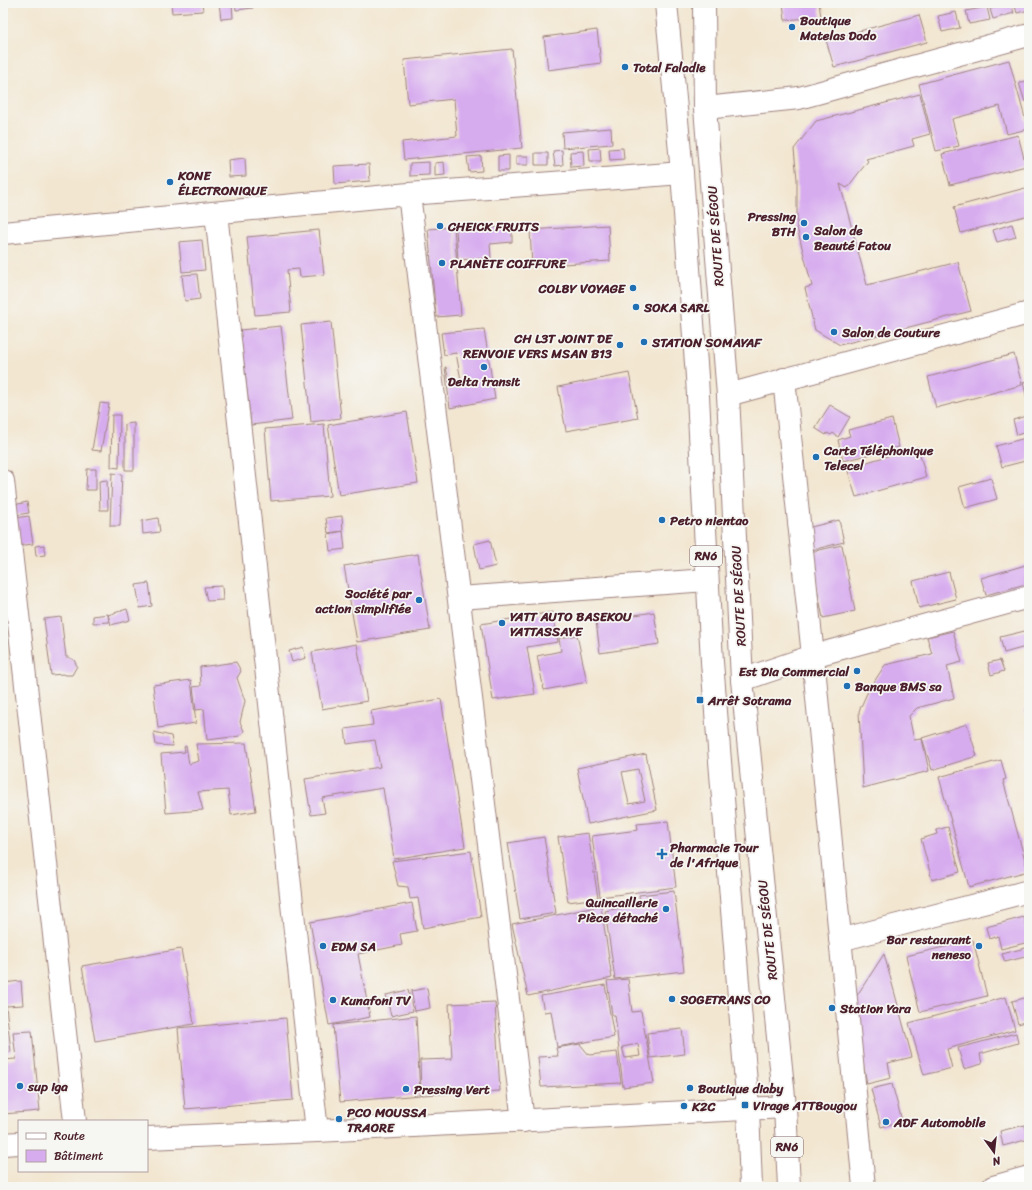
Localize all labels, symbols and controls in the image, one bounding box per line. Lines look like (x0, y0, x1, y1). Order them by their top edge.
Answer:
place label: Boutique Matelas Dodo (799, 9, 877, 47)
marker: Boutique Matelas Dodo (787, 22, 797, 32)
place label: Total Faladie (633, 56, 706, 79)
marker: Total Faladie (620, 62, 630, 72)
place label: KONE ÉLECTRONIQUE (177, 164, 268, 202)
marker: KONE ÉLECTRONIQUE (165, 177, 175, 187)
street label: ROUTE DE SÉGOU (701, 185, 730, 287)
place label: Pressing BTH (748, 205, 797, 243)
place label: CHEICK FRUITS (447, 215, 540, 238)
marker: Pressing BTH (799, 218, 809, 228)
place label: Salon de Beauté Fatou (813, 219, 892, 257)
marker: CHEICK FRUITS (435, 221, 445, 231)
marker: Salon de Beauté Fatou (801, 232, 811, 242)
place label: PLANÈTE COIFFURE (450, 252, 568, 275)
marker: PLANÈTE COIFFURE (437, 258, 447, 268)
place label: COLBY VOYAGE (538, 277, 627, 300)
marker: COLBY VOYAGE (628, 283, 638, 293)
place label: SOKA SARL (643, 296, 711, 319)
marker: SOKA SARL (631, 302, 641, 312)
place label: Salon de Couture (841, 321, 941, 344)
place label: CH L3T JOINT DE RENVOIE VERS MSAN B13 (462, 327, 614, 365)
marker: Salon de Couture (829, 327, 839, 337)
place label: STATION SOMAYAF (651, 331, 763, 354)
marker: STATION SOMAYAF (639, 337, 649, 347)
marker: CH L3T JOINT DE RENVOIE VERS MSAN B13 (615, 340, 625, 350)
marker: Delta transit (479, 362, 489, 372)
place label: Delta transit (448, 370, 521, 393)
place label: Carte Téléphonique Telecel (823, 439, 934, 477)
marker: Carte Téléphonique Telecel (811, 452, 821, 462)
place label: Petro nientao (670, 509, 749, 532)
marker: Petro nientao (657, 515, 667, 525)
street label: ROUTE DE SÉGOU (724, 545, 753, 647)
road number: RN6 (690, 546, 722, 566)
place label: Société par action simplifiée (315, 582, 413, 620)
marker: Société par action simplifiée (414, 595, 424, 605)
place label: YATT AUTO BASEKOU YATTASSAYE (510, 605, 632, 643)
marker: YATT AUTO BASEKOU YATTASSAYE (497, 618, 507, 628)
place label: Est Dia Commercial (739, 660, 850, 683)
marker: Est Dia Commercial (852, 666, 862, 676)
place label: Banque BMS sa (855, 675, 942, 698)
marker: Banque BMS sa (842, 681, 852, 691)
place label: Arrêt Sotrama (707, 689, 792, 712)
marker: Arrêt Sotrama (695, 695, 705, 705)
place label: Pharmacie Tour de l'Afrique (670, 836, 760, 874)
marker: Pharmacie Tour de l'Afrique (657, 849, 667, 859)
street label: ROUTE DE SÉGOU (751, 879, 784, 981)
place label: Quincaillerie Pièce détaché (578, 891, 658, 929)
marker: Quincaillerie Pièce détaché (661, 904, 671, 914)
place label: Bar restaurant neneso (886, 928, 972, 966)
place label: EDM SA (331, 935, 376, 958)
marker: EDM SA (318, 941, 328, 951)
marker: Bar restaurant neneso (974, 941, 984, 951)
place label: SOGETRANS CO (679, 988, 771, 1011)
place label: Kunafoni TV (340, 989, 412, 1012)
marker: SOGETRANS CO (667, 994, 677, 1004)
marker: Kunafoni TV (328, 995, 338, 1005)
place label: Station Yara (839, 997, 911, 1020)
marker: Station Yara (827, 1003, 837, 1013)
place label: sup iga (27, 1075, 68, 1098)
place label: Boutique diaby (698, 1077, 785, 1100)
place label: Pressing Vert (414, 1078, 490, 1101)
marker: sup iga (15, 1081, 25, 1091)
marker: Boutique diaby (685, 1083, 695, 1093)
marker: Pressing Vert (401, 1084, 411, 1094)
place label: Virage ATTBougou (753, 1094, 858, 1117)
place label: K2C (691, 1095, 716, 1118)
marker: Virage ATTBougou (740, 1100, 750, 1110)
place label: PCO MOUSSA TRAORE (347, 1101, 427, 1139)
marker: K2C (679, 1101, 689, 1111)
place label: ADF Automobile (893, 1111, 986, 1134)
marker: PCO MOUSSA TRAORE (334, 1114, 344, 1124)
marker: ADF Automobile (881, 1117, 891, 1127)
legend (18, 1120, 148, 1172)
text: Route (54, 1125, 85, 1147)
north arrow (974, 1132, 1014, 1172)
road number: RN6 (771, 1137, 803, 1157)
text: Bâtiment (54, 1145, 103, 1167)
text: N (990, 1151, 1004, 1171)

